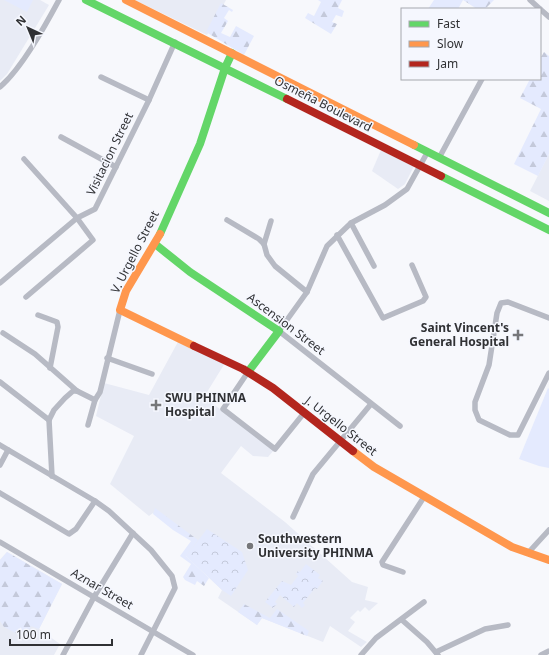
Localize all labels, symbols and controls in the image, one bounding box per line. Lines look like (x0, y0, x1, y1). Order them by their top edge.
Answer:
north arrow (8, 8, 48, 48)
legend (401, 8, 541, 80)
text: N (12, 12, 29, 29)
text: Fast (437, 15, 461, 32)
text: Slow (437, 35, 464, 52)
text: Jam (436, 55, 458, 72)
street label: Osmeña Boulevard (272, 72, 375, 136)
street label: Visitacion Street (82, 109, 137, 198)
street label: V. Urgello Street (106, 207, 163, 296)
street label: Ascension Street (244, 289, 329, 359)
place label: Saint Vincent's General Hospital (409, 319, 509, 350)
marker: Saint Vincent's General Hospital (512, 329, 524, 341)
place label: SWU PHINMA Hospital (165, 389, 247, 420)
street label: J. Urgello Street (301, 391, 382, 460)
marker: SWU PHINMA Hospital (150, 399, 162, 411)
place label: Southwestern University PHINMA (258, 530, 374, 561)
marker: Southwestern University PHINMA (245, 541, 255, 551)
street label: Aznar Street (68, 564, 137, 614)
scale bar (10, 621, 112, 647)
text: 100 m (16, 626, 51, 643)

